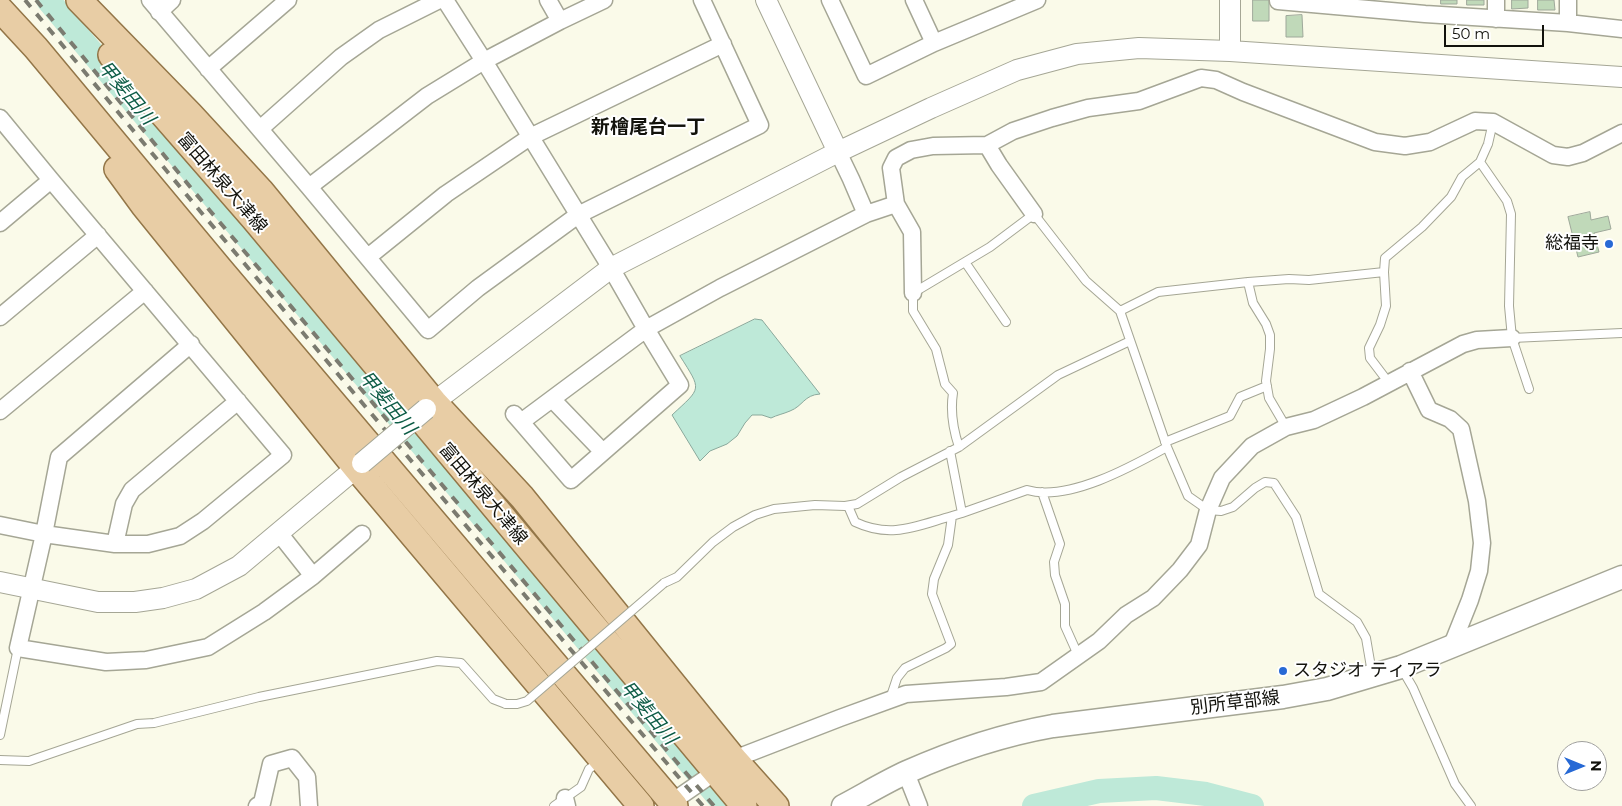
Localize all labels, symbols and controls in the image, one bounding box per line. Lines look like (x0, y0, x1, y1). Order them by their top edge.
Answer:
scale bar (1447, 15, 1547, 47)
text: 50 m (1452, 24, 1490, 43)
water label: 甲斐田川 (93, 57, 159, 129)
district label: 新檜尾台一丁 (591, 116, 705, 138)
street label: 富田林泉大津線 (173, 128, 271, 238)
place label: 総福寺 (1545, 233, 1599, 255)
marker: 総福寺 (1603, 238, 1615, 250)
water label: 甲斐田川 (354, 367, 420, 439)
street label: 富田林泉大津線 (434, 439, 532, 549)
place label: スタジオ ティアラ (1293, 660, 1442, 682)
marker: スタジオ ティアラ (1277, 665, 1289, 677)
water label: 甲斐田川 (615, 677, 681, 749)
street label: 別所草部線 (1189, 687, 1281, 719)
north arrow (1557, 741, 1607, 791)
text: N (1587, 760, 1605, 772)

